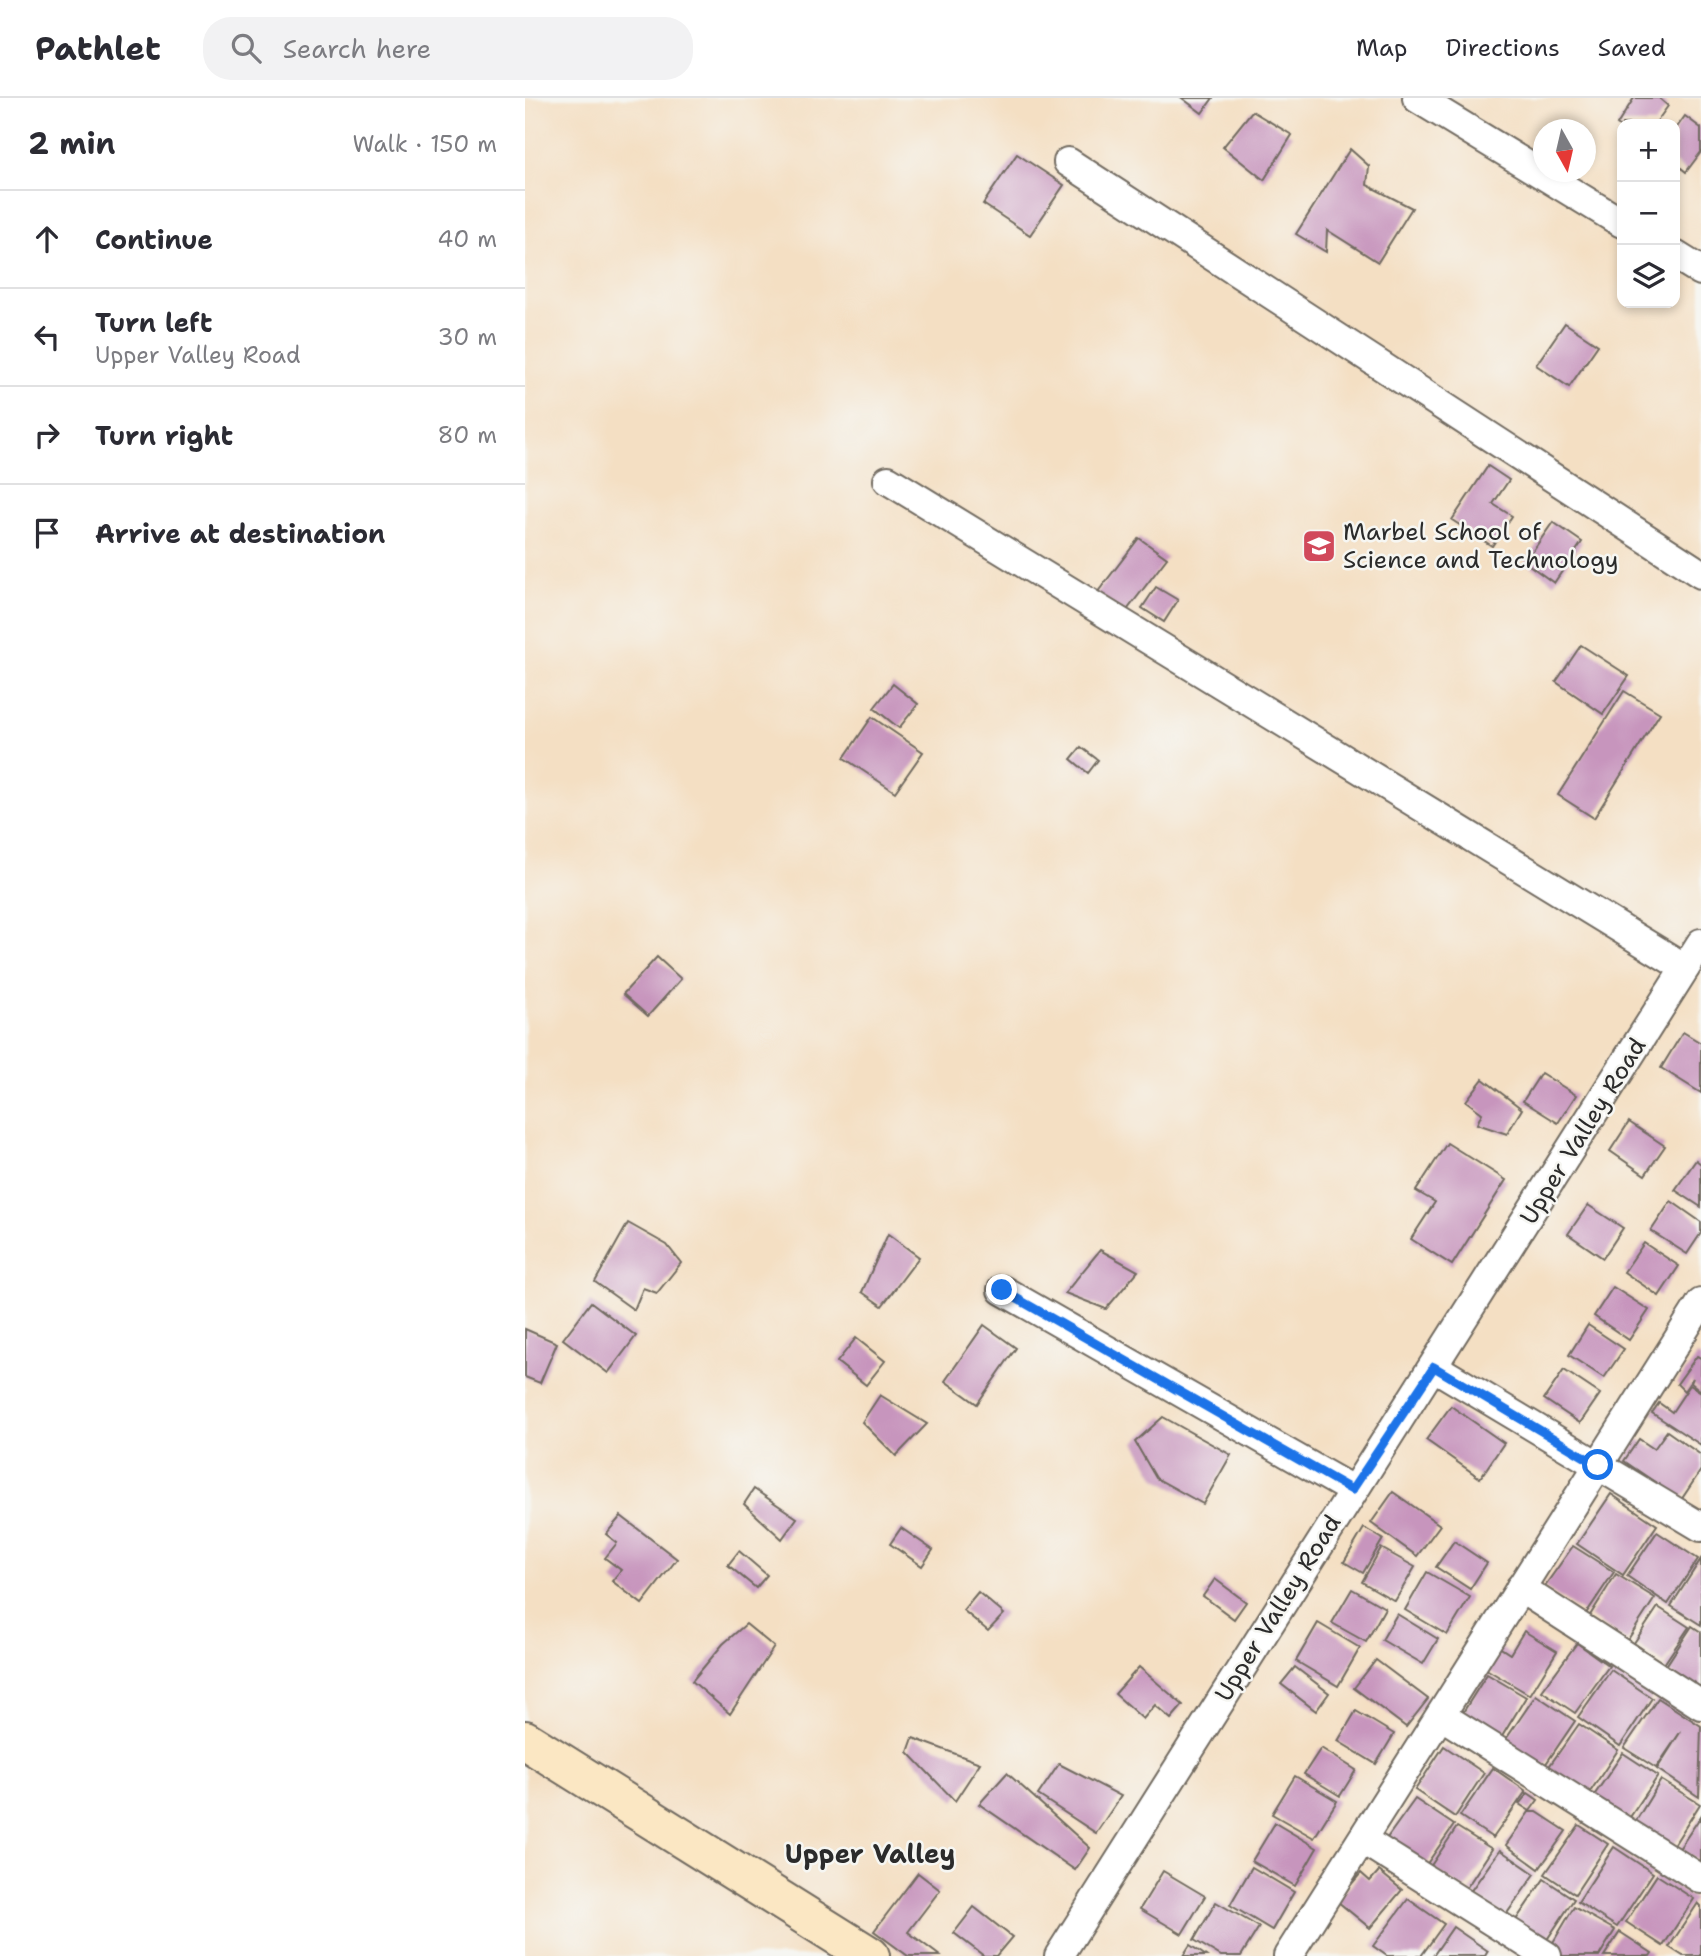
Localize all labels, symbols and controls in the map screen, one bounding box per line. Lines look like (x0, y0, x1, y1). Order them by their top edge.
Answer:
search box (203, 17, 693, 80)
text: Pathlet (35, 26, 161, 71)
icon: search (227, 29, 265, 67)
text: Search here (283, 31, 431, 66)
text: Map (1356, 32, 1407, 64)
text: Directions (1445, 32, 1560, 64)
text: Saved (1598, 32, 1666, 64)
north arrow (1533, 119, 1596, 182)
map controls (1617, 119, 1680, 308)
button: + (1617, 119, 1680, 182)
text: 2 min (28, 123, 115, 164)
text: Walk · 150 m (352, 129, 497, 159)
button: − (1617, 182, 1680, 245)
icon: ahead (28, 220, 66, 258)
text: Continue (95, 222, 213, 257)
text: 40 m (437, 224, 497, 254)
button: layers (1617, 245, 1680, 308)
text: Turn left (95, 305, 212, 340)
icon: left (28, 318, 66, 356)
text: 30 m (438, 322, 497, 352)
text: Upper Valley Road (95, 340, 301, 370)
icon: right (28, 416, 66, 454)
text: Turn right (95, 418, 233, 453)
text: 80 m (438, 420, 497, 450)
icon: arrive (28, 514, 66, 552)
text: Arrive at destination (95, 516, 385, 551)
place label: Marbel School of Science and Technology (1343, 516, 1619, 576)
school or university icon: Marbel School of Science and Technology (1300, 527, 1338, 565)
street label: Upper Valley Road (1513, 1032, 1653, 1230)
route end (986, 1274, 1017, 1305)
route start (1582, 1449, 1613, 1480)
street label: Upper Valley Road (1208, 1509, 1348, 1707)
district label: Upper Valley (785, 1836, 955, 1871)

